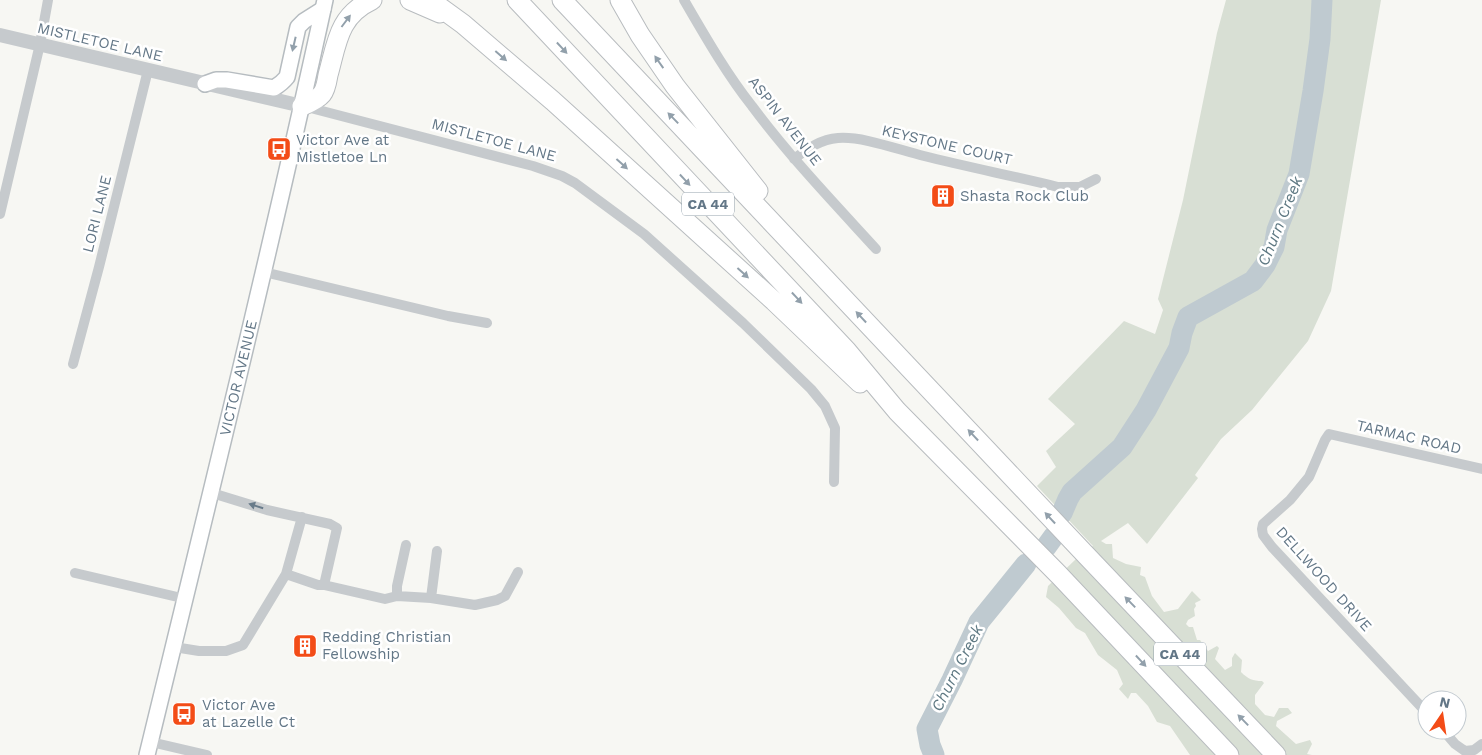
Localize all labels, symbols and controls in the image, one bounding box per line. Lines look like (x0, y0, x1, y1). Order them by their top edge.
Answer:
one-way arrow (341, 15, 352, 28)
street label: MISTLETOE LANE (36, 19, 164, 65)
one-way arrow (290, 37, 298, 52)
one-way arrow (556, 42, 568, 54)
one-way arrow (494, 50, 507, 61)
one-way arrow (654, 55, 664, 69)
street label: ASPIN AVENUE (745, 73, 825, 169)
one-way arrow (667, 112, 679, 124)
street label: MISTLETOE LANE (430, 115, 558, 165)
street label: KEYSTONE COURT (880, 121, 1014, 169)
place label: Victor Ave at Mistletoe Ln (296, 131, 390, 166)
bus stop icon: Victor Ave at Mistletoe Ln (266, 136, 292, 162)
one-way arrow (616, 158, 628, 170)
water label: Churn Creek (1253, 172, 1307, 269)
one-way arrow (679, 173, 691, 185)
street label: LORI LANE (79, 174, 115, 254)
building icon: Shasta Rock Club (930, 183, 956, 209)
place label: Shasta Rock Club (960, 187, 1089, 205)
road number: CA 44 (682, 192, 734, 215)
one-way arrow (736, 267, 748, 279)
one-way arrow (791, 291, 803, 303)
one-way arrow (855, 311, 867, 323)
street label: VICTOR AVENUE (216, 318, 261, 438)
street label: TARMAC ROAD (1355, 416, 1463, 458)
one-way arrow (967, 429, 979, 441)
one-way arrow (249, 502, 264, 510)
one-way arrow (1044, 512, 1056, 524)
street label: DELLWOOD DRIVE (1272, 523, 1376, 635)
one-way arrow (1125, 596, 1137, 608)
water label: Churn Creek (927, 620, 988, 715)
place label: Redding Christian Fellowship (322, 628, 451, 663)
building icon: Redding Christian Fellowship (292, 633, 318, 659)
road number: CA 44 (1154, 642, 1206, 666)
one-way arrow (1135, 655, 1147, 667)
north arrow (1417, 690, 1467, 740)
text: N (1438, 693, 1452, 711)
place label: Victor Ave at Lazelle Ct (202, 696, 296, 731)
bus stop icon: Victor Ave at Lazelle Ct (171, 701, 197, 727)
one-way arrow (1237, 714, 1249, 726)

